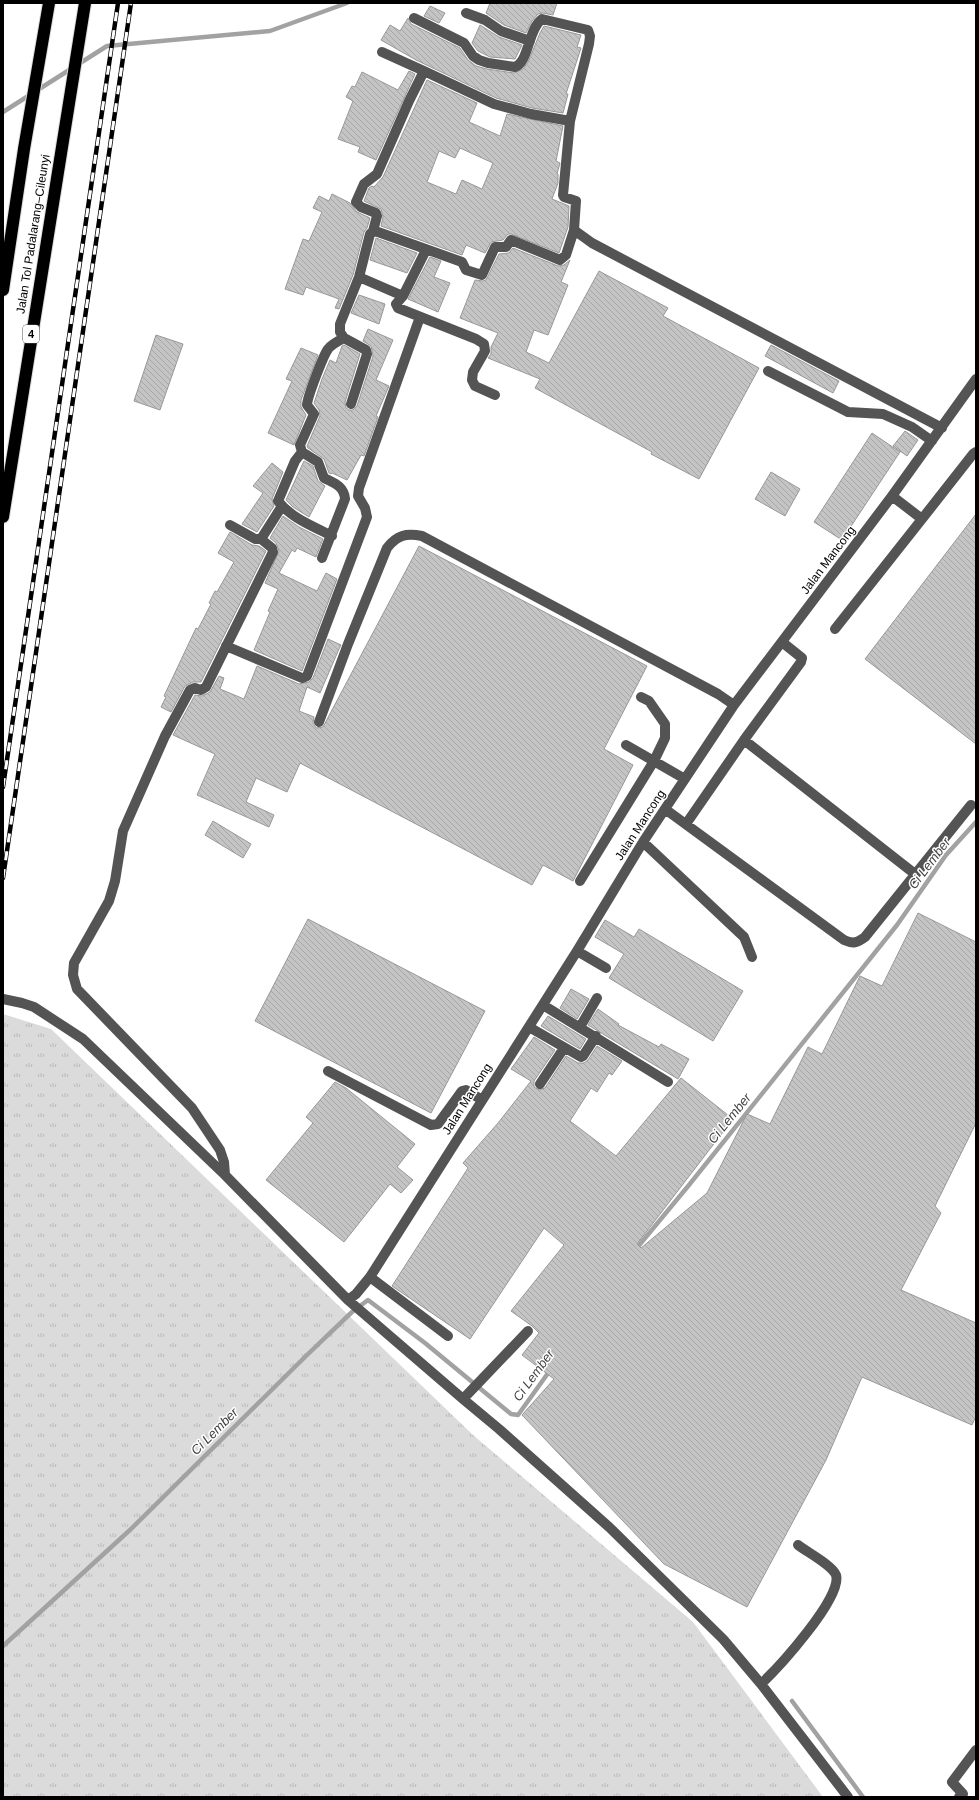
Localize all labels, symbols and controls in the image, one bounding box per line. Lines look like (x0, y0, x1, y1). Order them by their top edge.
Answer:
street label: Jalan Tol Padalarang–Cileunyi (13, 153, 53, 315)
road number: 4 (23, 325, 39, 343)
street label: Jalan Mancong (798, 523, 858, 597)
street label: Jalan Mancong (612, 787, 668, 863)
water label: Ci Lember (905, 834, 954, 892)
street label: Jalan Mancong (439, 1061, 495, 1137)
water label: Ci Lember (705, 1090, 755, 1146)
water label: Ci Lember (510, 1346, 557, 1404)
water label: Ci Lember (188, 1404, 241, 1458)

